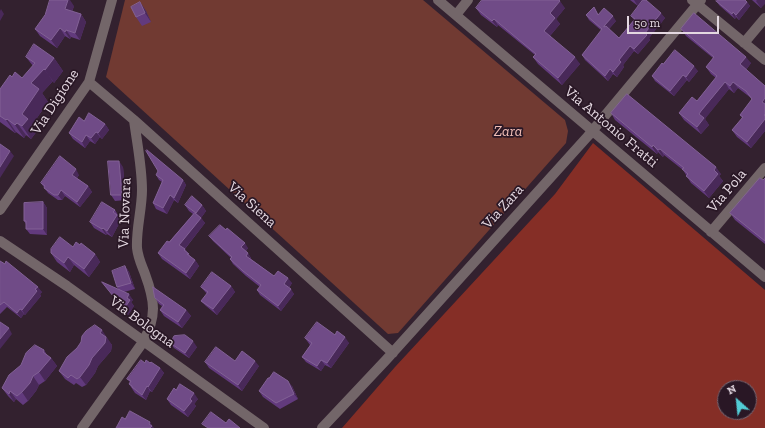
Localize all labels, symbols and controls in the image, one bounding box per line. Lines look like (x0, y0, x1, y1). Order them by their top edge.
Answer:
scale bar (629, 8, 721, 34)
text: 50 m (634, 16, 660, 30)
street label: Via Digione (27, 66, 83, 138)
street label: Via Antonio Fratti (560, 83, 662, 171)
park label: Zara (494, 123, 522, 141)
street label: Via Pola (704, 165, 750, 217)
street label: Via Novara (115, 177, 135, 249)
street label: Via Siena (224, 178, 280, 232)
street label: Via Zara (478, 181, 528, 233)
street label: Via Bologna (106, 292, 178, 352)
north arrow (717, 380, 757, 420)
text: N (725, 382, 738, 397)

